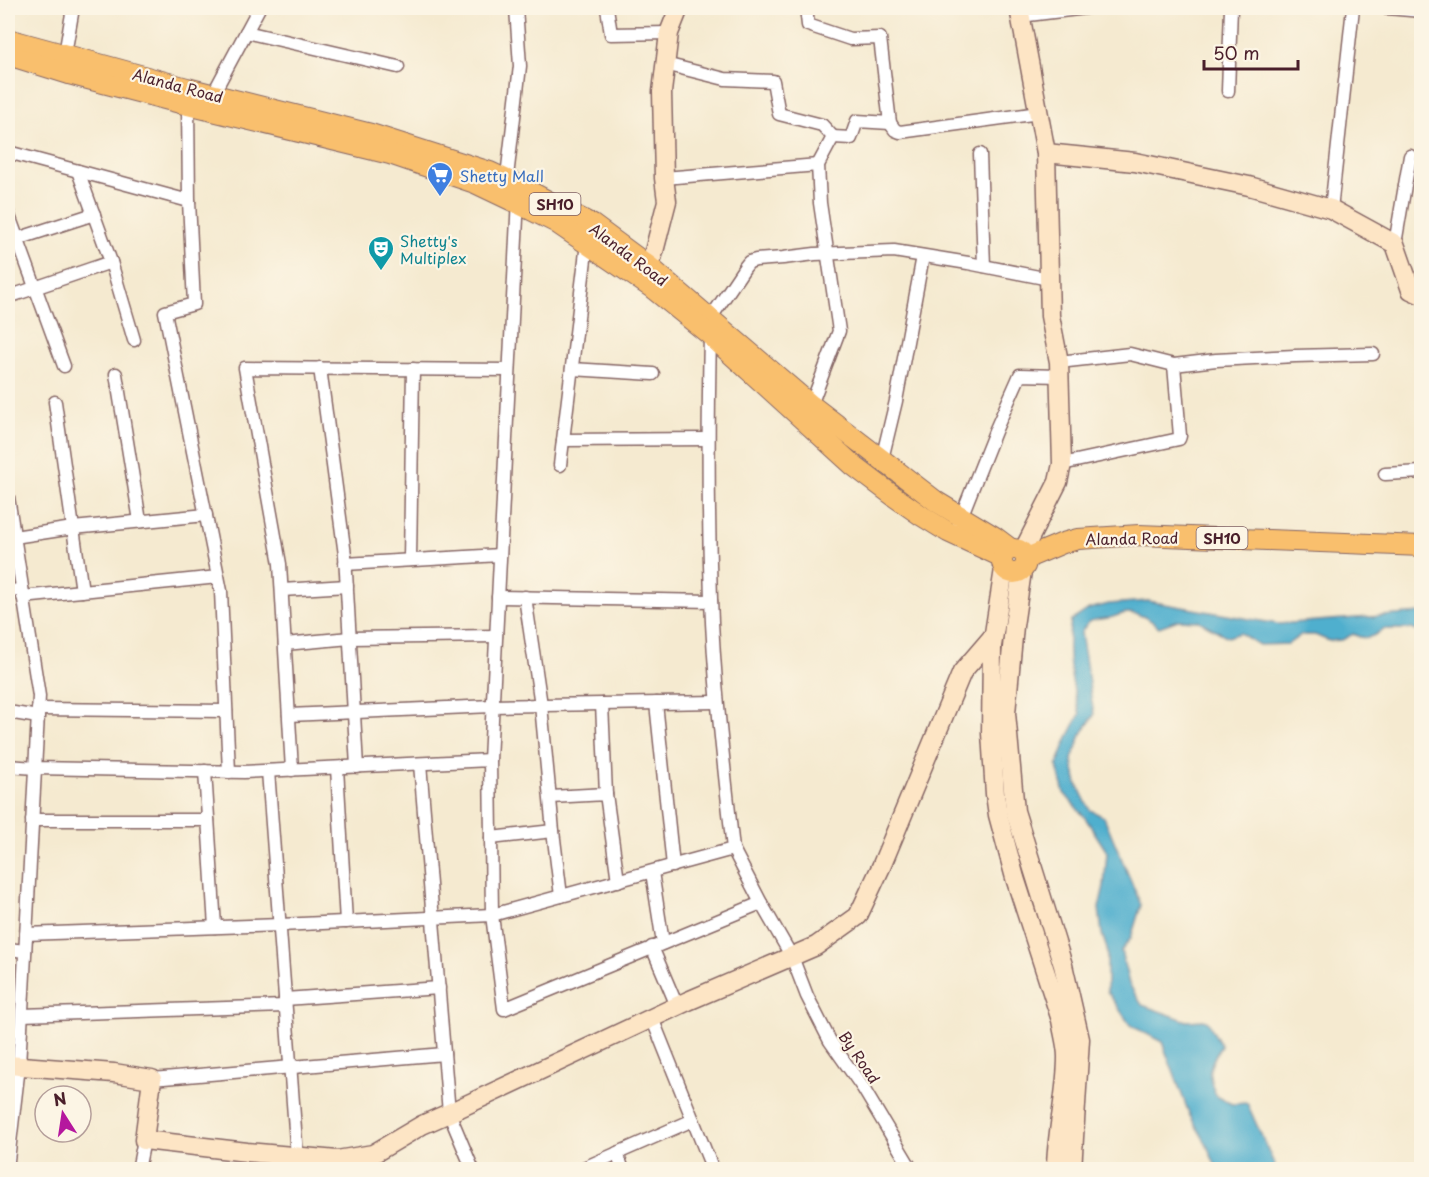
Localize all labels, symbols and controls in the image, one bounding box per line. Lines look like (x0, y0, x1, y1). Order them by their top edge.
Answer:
scale bar (1204, 33, 1298, 71)
text: 50 m (1213, 39, 1260, 66)
street label: Alanda Road (130, 62, 226, 108)
supermarket icon: Shetty Mall (425, 160, 455, 198)
place label: Shetty Mall (460, 164, 544, 187)
road number: SH10 (530, 193, 580, 215)
street label: Alanda Road (585, 217, 673, 291)
place label: Shetty's Multiplex (400, 229, 466, 269)
theatre icon: Shetty's Multiplex (366, 234, 396, 272)
street label: Alanda Road (1085, 526, 1179, 550)
road number: SH10 (1196, 527, 1248, 549)
street label: By Road (834, 1026, 886, 1088)
north arrow (33, 1084, 93, 1144)
text: N (51, 1085, 68, 1111)

